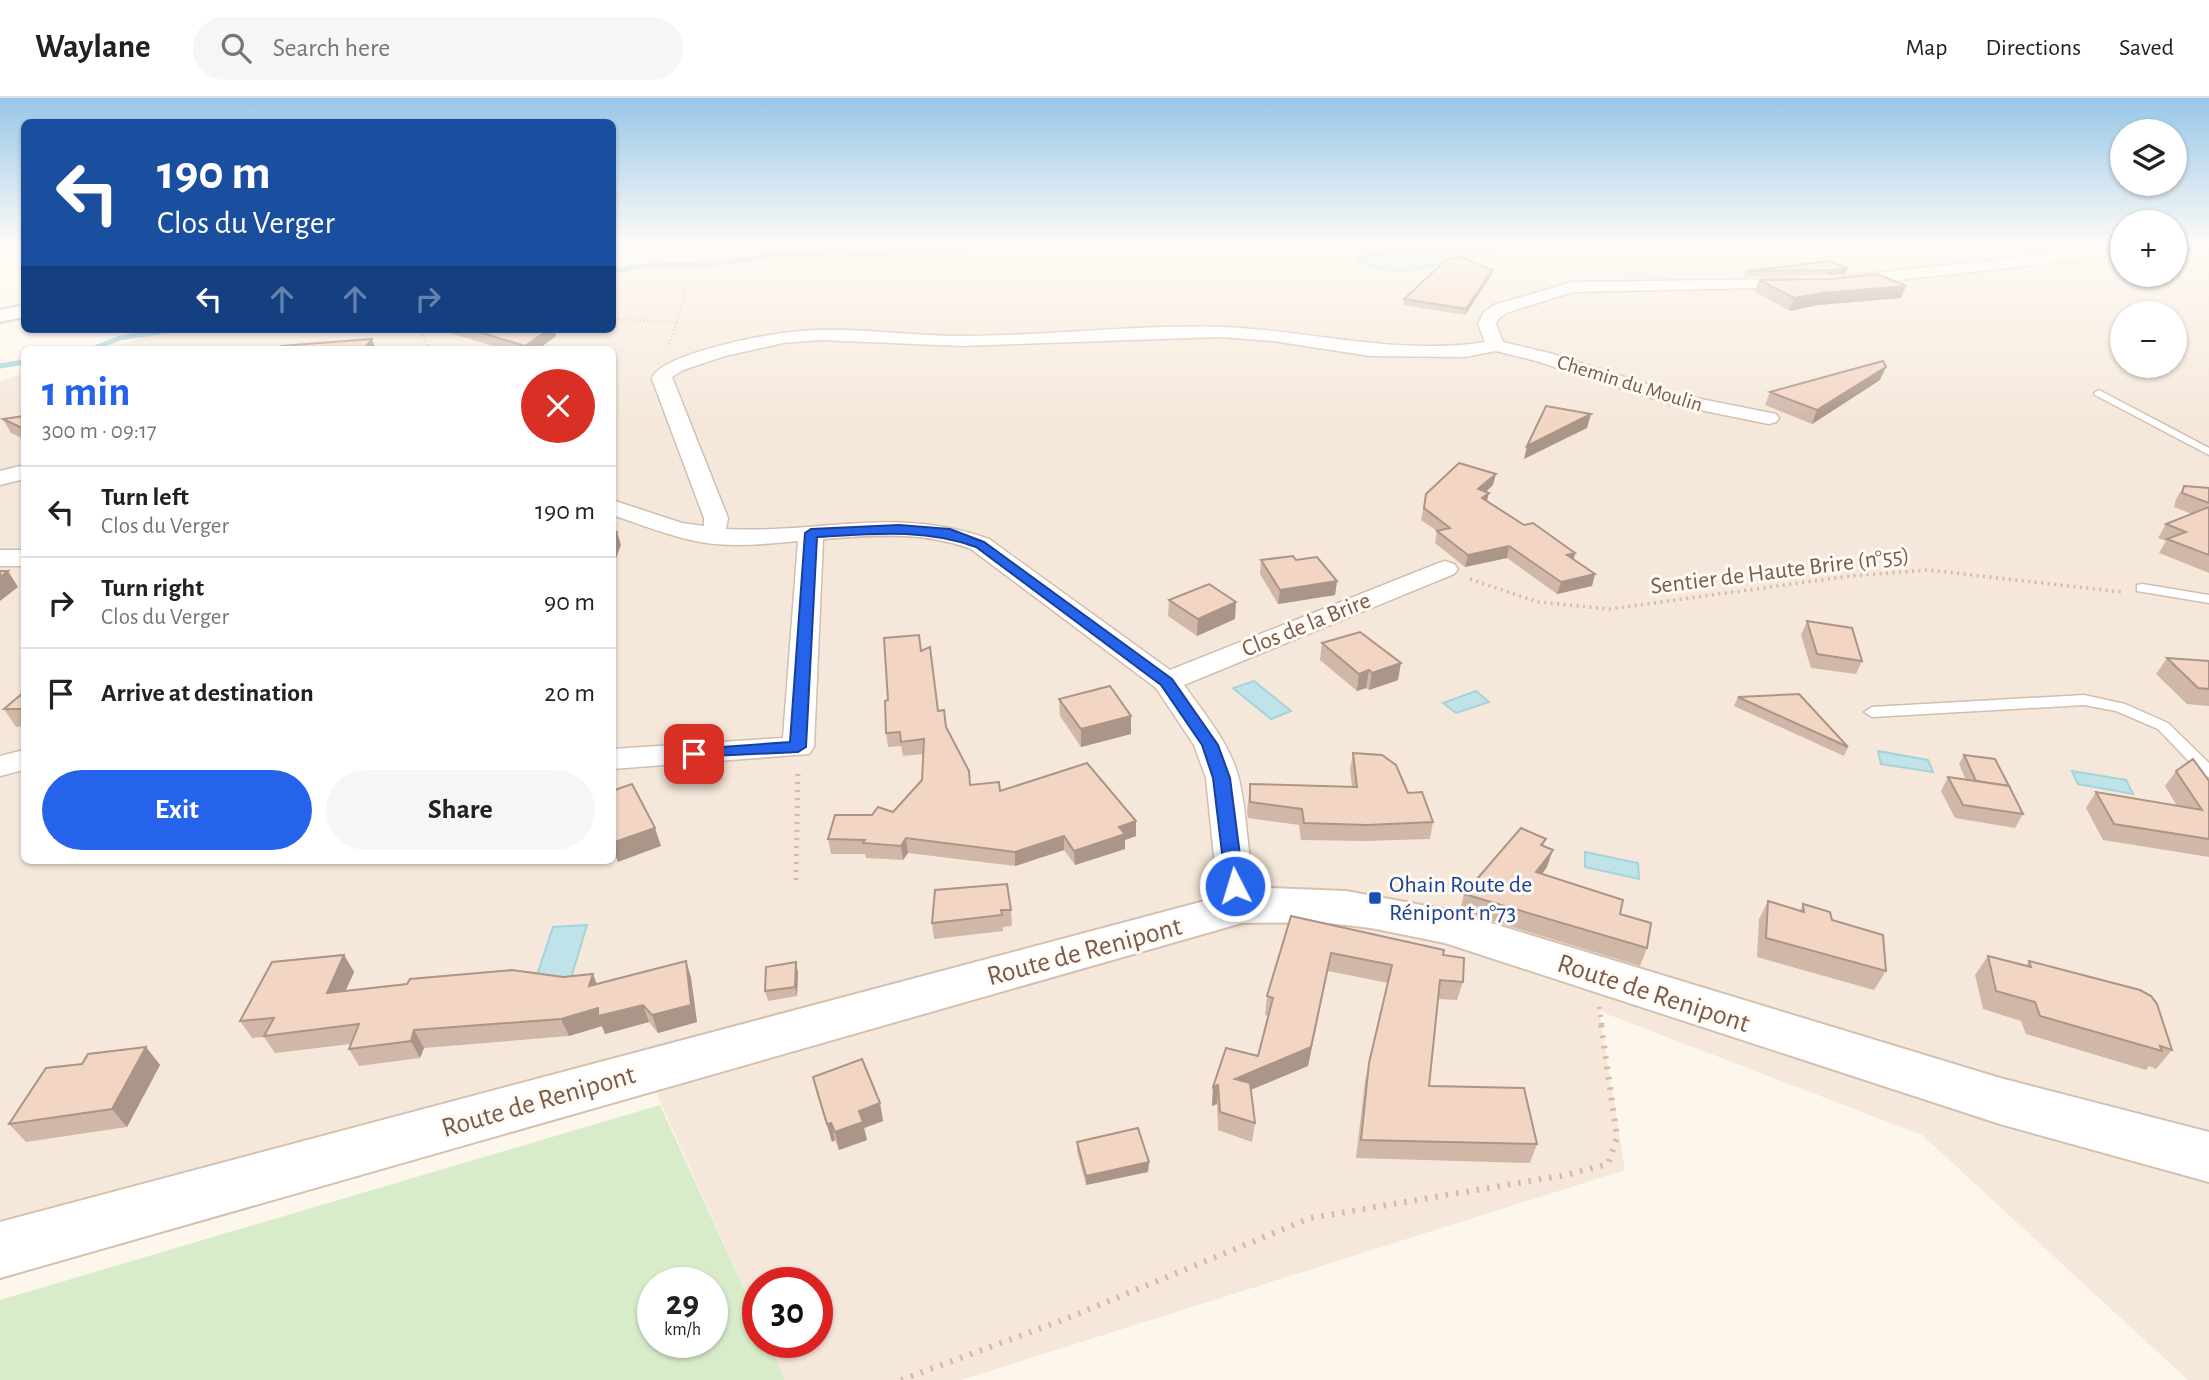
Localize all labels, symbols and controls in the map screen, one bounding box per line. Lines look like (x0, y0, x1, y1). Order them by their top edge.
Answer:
search box (193, 17, 683, 80)
icon: search (217, 29, 255, 67)
text: Waylane (35, 31, 151, 64)
text: Search here (273, 35, 390, 61)
text: Map (1905, 36, 1947, 60)
text: Directions (1985, 36, 2081, 60)
text: Saved (2119, 36, 2174, 60)
map controls (2110, 119, 2187, 378)
button: layers (2110, 119, 2187, 196)
icon: left (42, 147, 133, 238)
text: 190 m (157, 149, 271, 198)
text: Clos du Verger (157, 207, 335, 239)
button: + (2110, 210, 2187, 287)
icon: left (190, 280, 228, 318)
icon: ahead (263, 280, 301, 318)
icon: ahead (336, 280, 374, 318)
icon: right (409, 280, 447, 318)
button: − (2110, 301, 2187, 378)
street label: Chemin du Moulin (1555, 351, 1705, 416)
button: close (521, 369, 595, 443)
text: 1 min (42, 371, 131, 413)
text: 300 m · 09:17 (42, 420, 157, 443)
text: Turn left (101, 484, 189, 510)
icon: left (42, 493, 80, 531)
text: 190 m (535, 498, 595, 524)
text: Clos du Verger (101, 515, 229, 538)
street label: Sentier de Haute Brire (n°55) (1649, 543, 1911, 599)
text: Turn right (101, 575, 204, 601)
icon: right (42, 584, 80, 622)
street label: Clos de la Brire (1239, 588, 1374, 662)
text: 90 m (544, 589, 595, 615)
text: Clos du Verger (101, 606, 229, 629)
icon: arrive (42, 675, 80, 713)
text: Arrive at destination (101, 680, 314, 706)
text: 20 m (544, 680, 595, 706)
pin (664, 724, 724, 784)
icon: arrive (675, 735, 713, 773)
button: Exit (42, 770, 312, 850)
button: Share (326, 770, 595, 850)
position arrow (1198, 849, 1272, 923)
place label: Ohain Route de Rénipont n°73 (1389, 873, 1532, 925)
marker: Ohain Route de Rénipont n°73 (1367, 890, 1383, 906)
street label: Route de Renipont (984, 912, 1185, 991)
street label: Route de Renipont (1554, 950, 1753, 1038)
street label: Route de Renipont (438, 1061, 639, 1143)
speed limit sign: 30 (742, 1267, 833, 1358)
text: 29 (666, 1286, 699, 1321)
text: km/h (664, 1321, 701, 1339)

